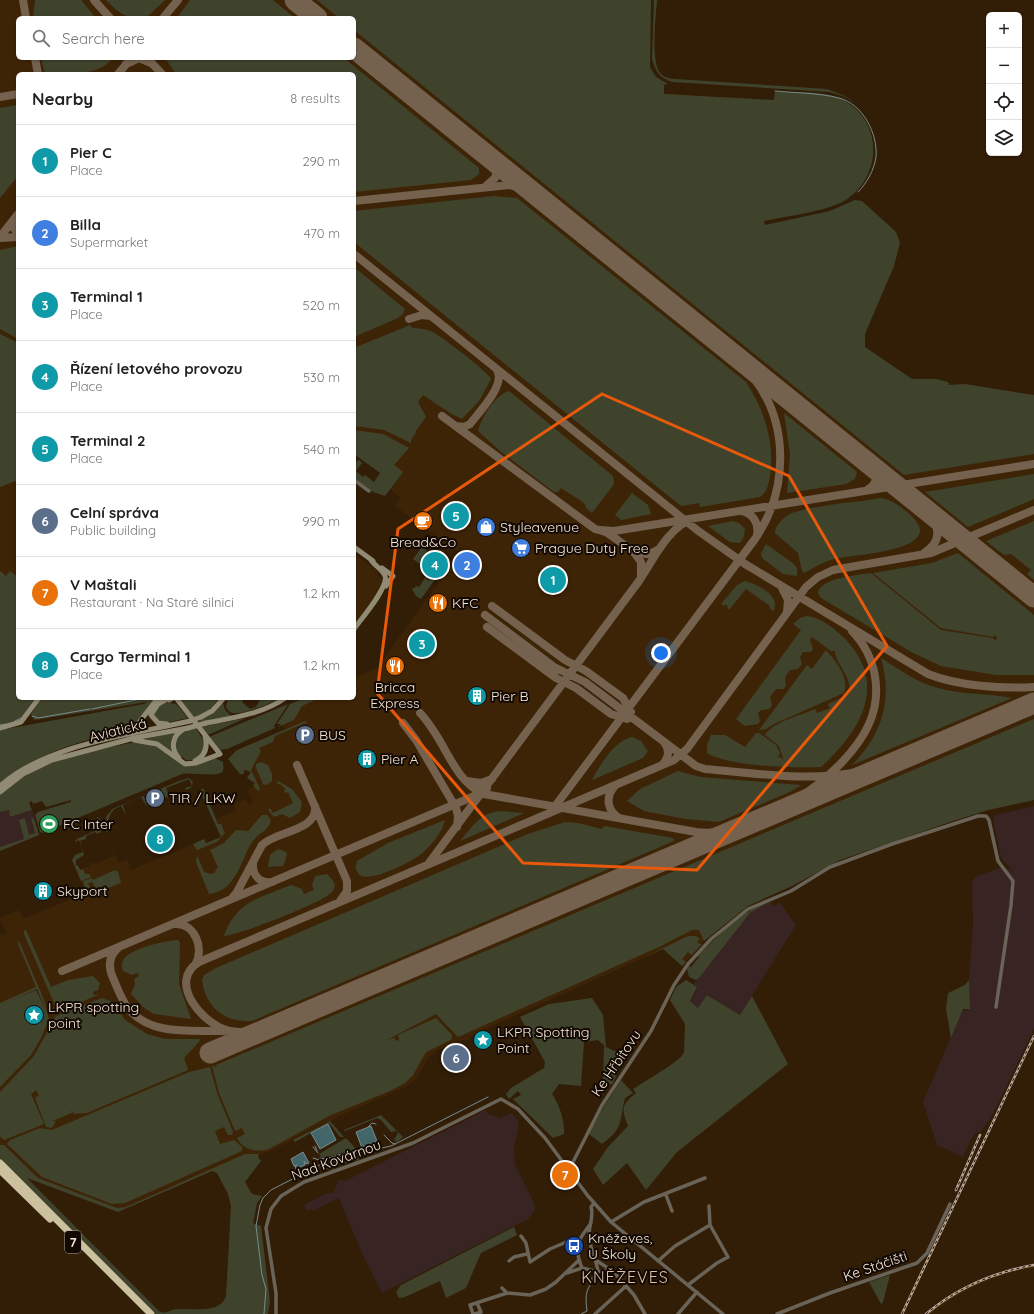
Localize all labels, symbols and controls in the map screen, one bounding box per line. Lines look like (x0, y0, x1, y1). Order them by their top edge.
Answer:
map controls (986, 12, 1022, 156)
button: + (986, 12, 1022, 48)
search box (16, 16, 356, 60)
icon: search (30, 27, 52, 49)
text: Search here (62, 29, 145, 48)
button: − (986, 48, 1022, 84)
button: locate (986, 84, 1022, 120)
text: Nearby (32, 88, 93, 109)
text: 8 results (290, 90, 340, 106)
button: layers (986, 120, 1022, 156)
text: Pier C (70, 143, 112, 162)
text: 1 (42, 153, 48, 169)
text: 290 m (302, 153, 340, 169)
text: Place (70, 162, 103, 178)
text: Billa (70, 215, 101, 234)
text: 2 (41, 225, 49, 241)
text: 470 m (304, 225, 340, 241)
text: Supermarket (70, 234, 148, 250)
text: Terminal 1 (70, 287, 143, 306)
text: 3 (42, 297, 48, 313)
text: 520 m (303, 297, 340, 313)
text: Place (70, 306, 103, 322)
text: Řízení letového provozu (70, 359, 243, 378)
text: 4 (41, 369, 49, 385)
text: 530 m (303, 369, 340, 385)
text: Place (70, 378, 103, 394)
text: Terminal 2 (70, 431, 145, 450)
text: 5 (41, 441, 49, 457)
text: 540 m (303, 441, 340, 457)
text: Place (70, 450, 103, 466)
pin: 5 (443, 501, 469, 531)
text: Celní správa (70, 503, 159, 522)
cafe icon: Bread&Co (412, 510, 434, 532)
text: 6 (41, 513, 49, 529)
text: 990 m (302, 513, 340, 529)
shop icon: Styleavenue (475, 516, 497, 538)
place label: Styleavenue (500, 518, 579, 536)
text: Public building (70, 522, 156, 538)
place label: Bread&Co (390, 533, 456, 551)
supermarket icon: Prague Duty Free (510, 537, 532, 559)
place label: Prague Duty Free (535, 539, 649, 557)
pin: 4 (422, 550, 448, 580)
pin: 2 (454, 550, 480, 580)
pin: 1 (540, 565, 566, 595)
text: V Maštali (70, 575, 136, 594)
text: 7 (41, 585, 49, 601)
text: 1.2 km (303, 585, 340, 601)
restaurant icon: KFC (427, 592, 449, 614)
text: Restaurant · Na Staré silnici (70, 594, 234, 610)
place label: KFC (452, 594, 478, 612)
pin: 3 (409, 629, 435, 659)
your location (651, 643, 671, 663)
text: Cargo Terminal 1 (70, 647, 191, 666)
restaurant icon: Bricca Express (384, 655, 406, 677)
text: 8 (41, 657, 49, 673)
text: 1.2 km (303, 657, 340, 673)
text: Place (70, 666, 103, 682)
place label: Bricca Express (370, 678, 420, 712)
building icon: Pier B (466, 685, 488, 707)
place label: Pier B (491, 687, 529, 705)
street label: Aviatická (87, 714, 149, 746)
parking icon: BUS (294, 724, 316, 746)
place label: BUS (319, 726, 346, 744)
building icon: Pier A (356, 748, 378, 770)
place label: Pier A (381, 750, 419, 768)
parking icon: TIR / LKW (144, 787, 166, 809)
place label: TIR / LKW (169, 789, 236, 807)
sports icon: FC Inter (38, 813, 60, 835)
place label: FC Inter (63, 815, 114, 833)
pin: 8 (147, 824, 173, 854)
building icon: Skyport (32, 880, 54, 902)
place label: Skyport (57, 882, 108, 900)
place label: LKPR spotting point (48, 998, 139, 1032)
place icon: LKPR spotting point (23, 1004, 45, 1026)
place label: LKPR Spotting Point (497, 1023, 590, 1057)
street label: Ke Hřbitovu (587, 1026, 645, 1100)
place icon: LKPR Spotting Point (472, 1029, 494, 1051)
pin: 6 (443, 1043, 469, 1073)
street label: Nad Kovárnou (289, 1135, 383, 1185)
pin: 7 (552, 1160, 578, 1190)
place label: Kněževes, U Školy (588, 1229, 653, 1263)
road number: 7 (65, 1231, 81, 1253)
bus stop icon: Kněževes, U Školy (563, 1235, 585, 1257)
street label: Ke Stáčišti (841, 1247, 909, 1285)
district label: KNĚŽEVES (581, 1267, 669, 1287)

